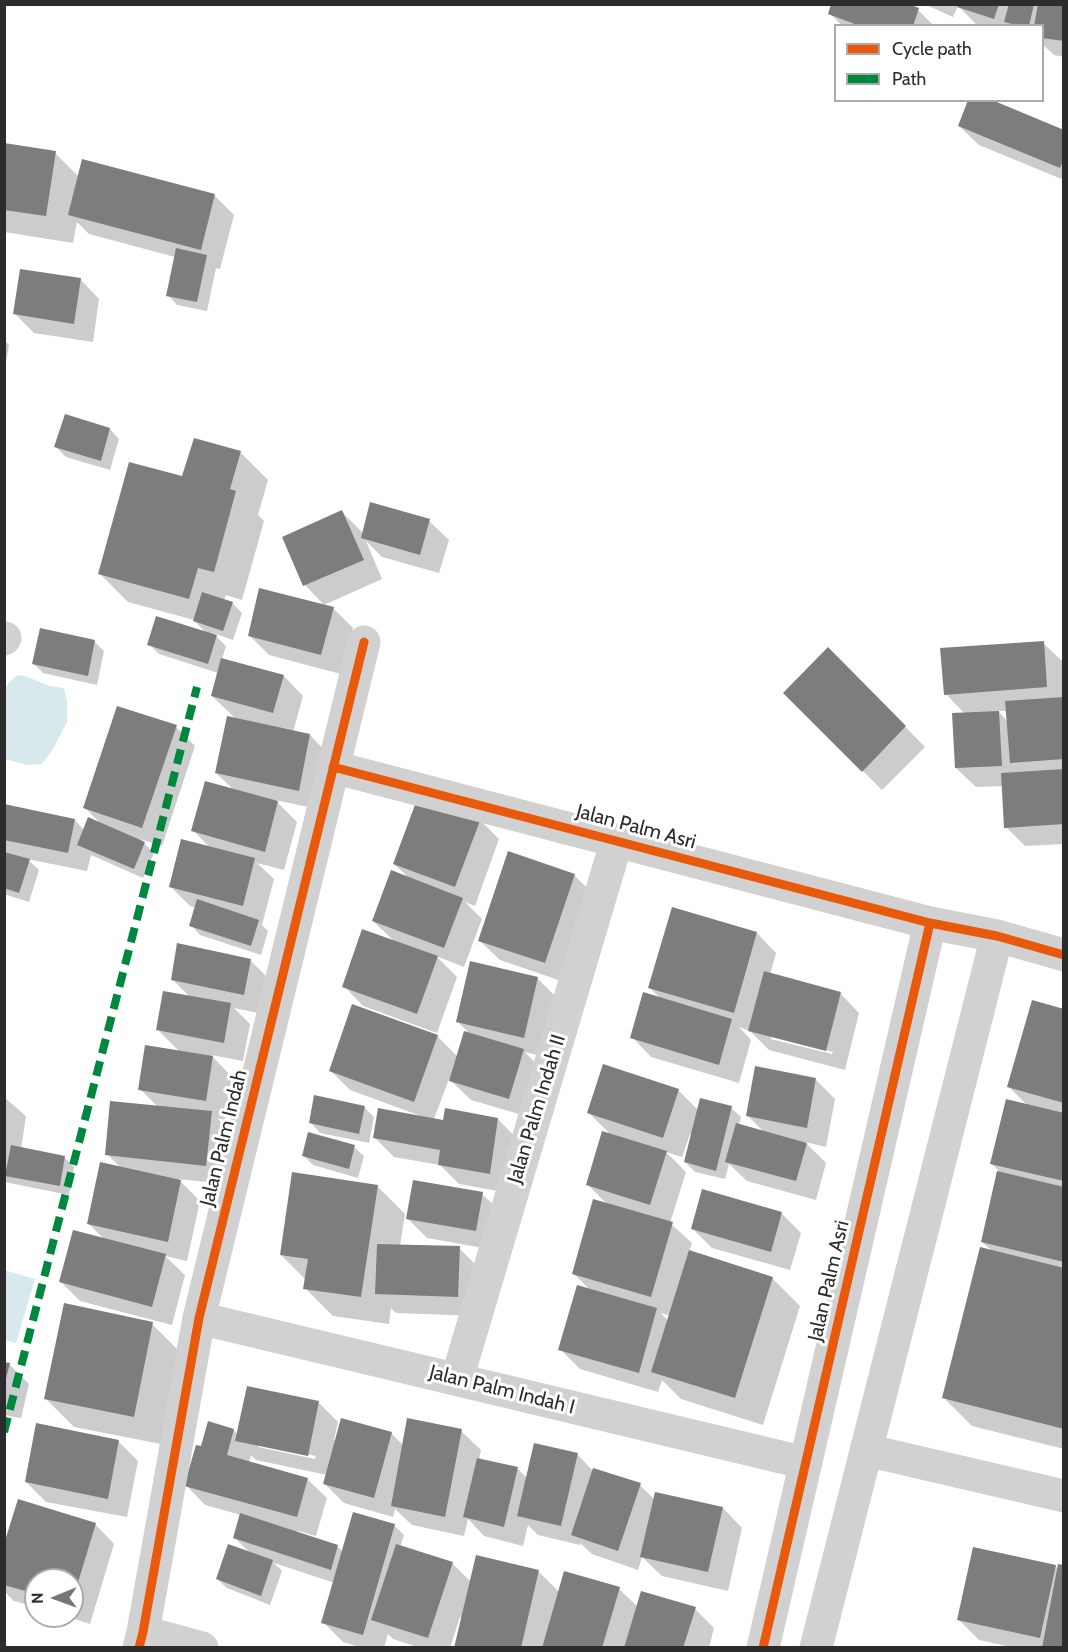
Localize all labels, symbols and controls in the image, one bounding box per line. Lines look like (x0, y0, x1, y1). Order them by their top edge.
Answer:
legend (834, 24, 1044, 102)
text: Cycle path (892, 38, 972, 60)
text: Path (892, 68, 926, 90)
street label: Jalan Palm Asri (573, 799, 699, 855)
street label: Jalan Palm Indah II (503, 1032, 571, 1186)
street label: Jalan Palm Indah (195, 1067, 253, 1209)
street label: Jalan Palm Asri (803, 1218, 855, 1344)
street label: Jalan Palm Indah I (427, 1360, 577, 1420)
north arrow (24, 1568, 84, 1628)
text: N (28, 1592, 47, 1604)

